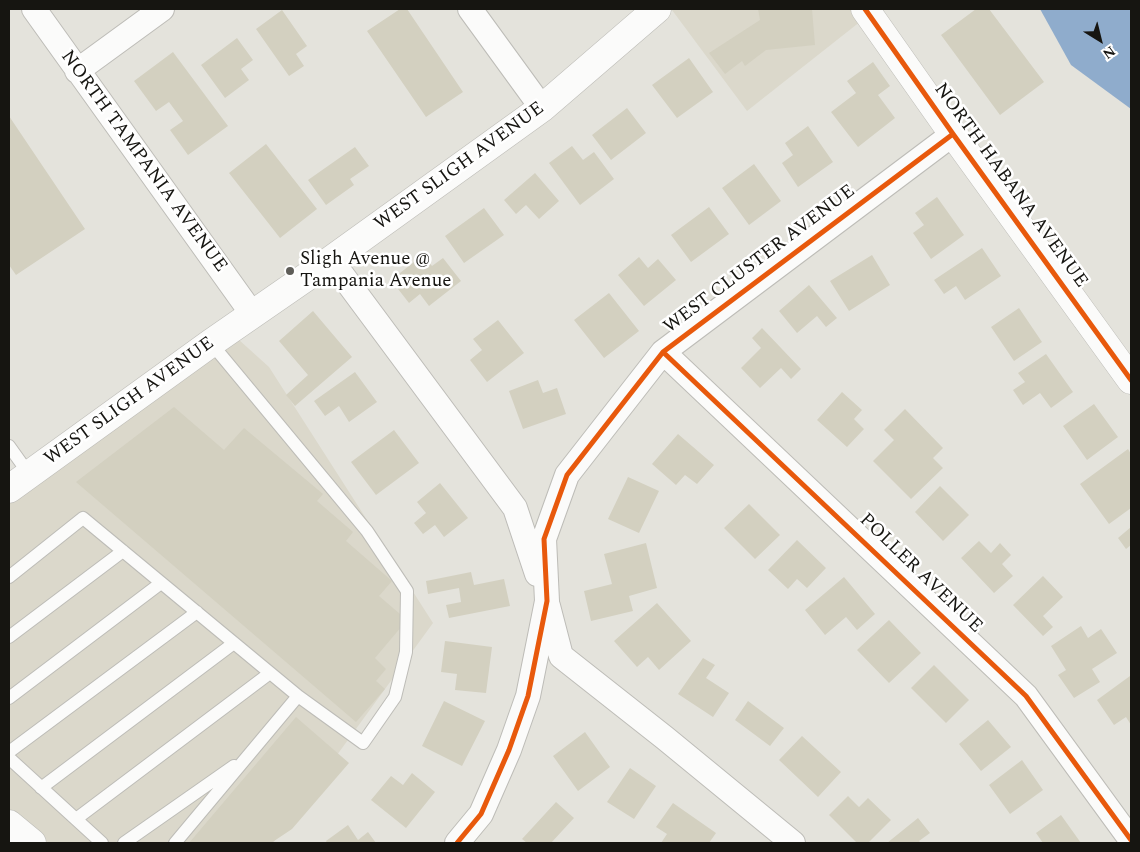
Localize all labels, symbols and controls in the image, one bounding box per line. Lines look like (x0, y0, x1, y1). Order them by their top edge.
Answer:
north arrow (1075, 15, 1125, 65)
text: N (1098, 41, 1120, 64)
street label: NORTH TAMPANIA AVENUE (55, 47, 231, 277)
street label: NORTH HABANA AVENUE (928, 79, 1092, 293)
street label: WEST SLIGH AVENUE (371, 98, 549, 236)
street label: WEST CLUSTER AVENUE (660, 181, 860, 339)
place label: Sligh Avenue @ Tampania Avenue (300, 249, 452, 293)
marker: Sligh Avenue @ Tampania Avenue (284, 265, 296, 277)
street label: WEST SLIGH AVENUE (41, 333, 219, 471)
street label: POLLER AVENUE (854, 509, 986, 639)

